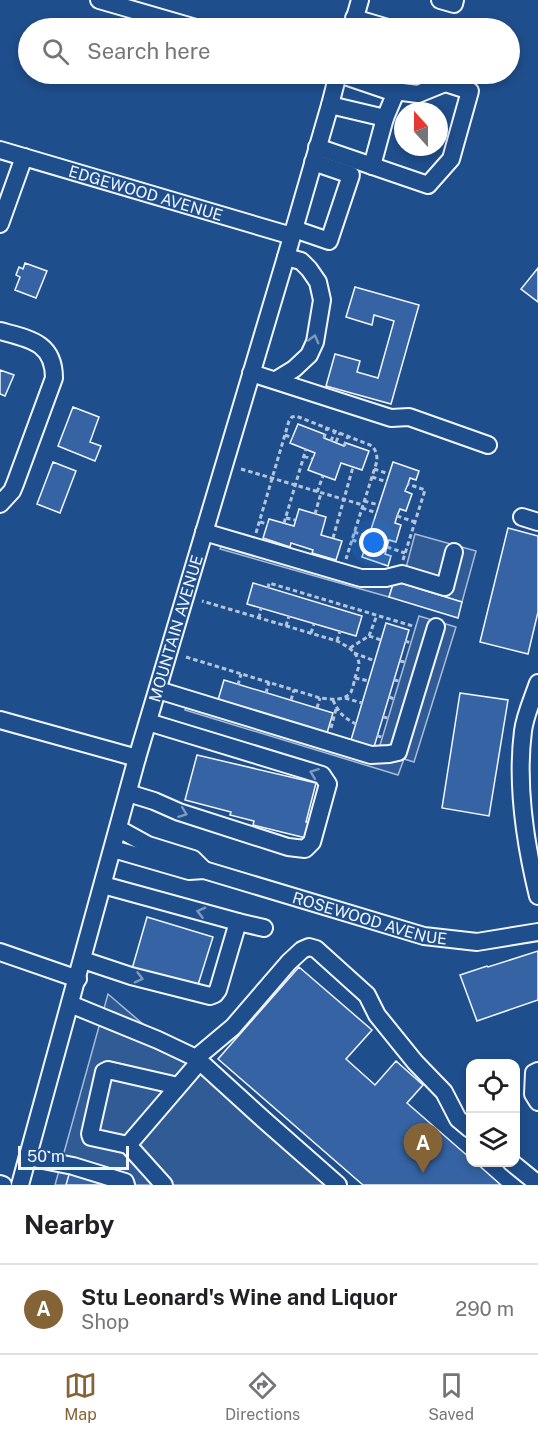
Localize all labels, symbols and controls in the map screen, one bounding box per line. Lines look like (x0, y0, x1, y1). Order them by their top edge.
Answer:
search box (18, 18, 520, 84)
icon: search (39, 35, 72, 68)
text: Search here (87, 38, 211, 64)
north arrow (394, 102, 448, 156)
street label: EDGEWOOD AVENUE (66, 161, 225, 225)
one-way arrow (307, 334, 320, 344)
your location (359, 528, 388, 557)
street label: MOUNTAIN AVENUE (145, 553, 206, 704)
one-way arrow (310, 768, 320, 781)
one-way arrow (177, 806, 188, 818)
street label: ROSEWOOD AVENUE (290, 888, 448, 948)
one-way arrow (196, 906, 206, 919)
one-way arrow (134, 970, 144, 983)
map controls (466, 1059, 520, 1167)
button: locate (466, 1059, 520, 1113)
button: layers (466, 1113, 520, 1167)
pin: A (404, 1124, 442, 1173)
scale bar (18, 1143, 129, 1170)
text: 50 m (27, 1147, 65, 1166)
text: Nearby (24, 1209, 114, 1240)
text: Stu Leonard's Wine and Liquor (81, 1284, 397, 1310)
text: A (36, 1297, 51, 1321)
text: 290 m (455, 1297, 514, 1321)
text: Shop (81, 1310, 129, 1334)
tab: Map (64, 1369, 97, 1424)
tab: Directions (225, 1369, 300, 1424)
tab: Saved (428, 1369, 474, 1424)

